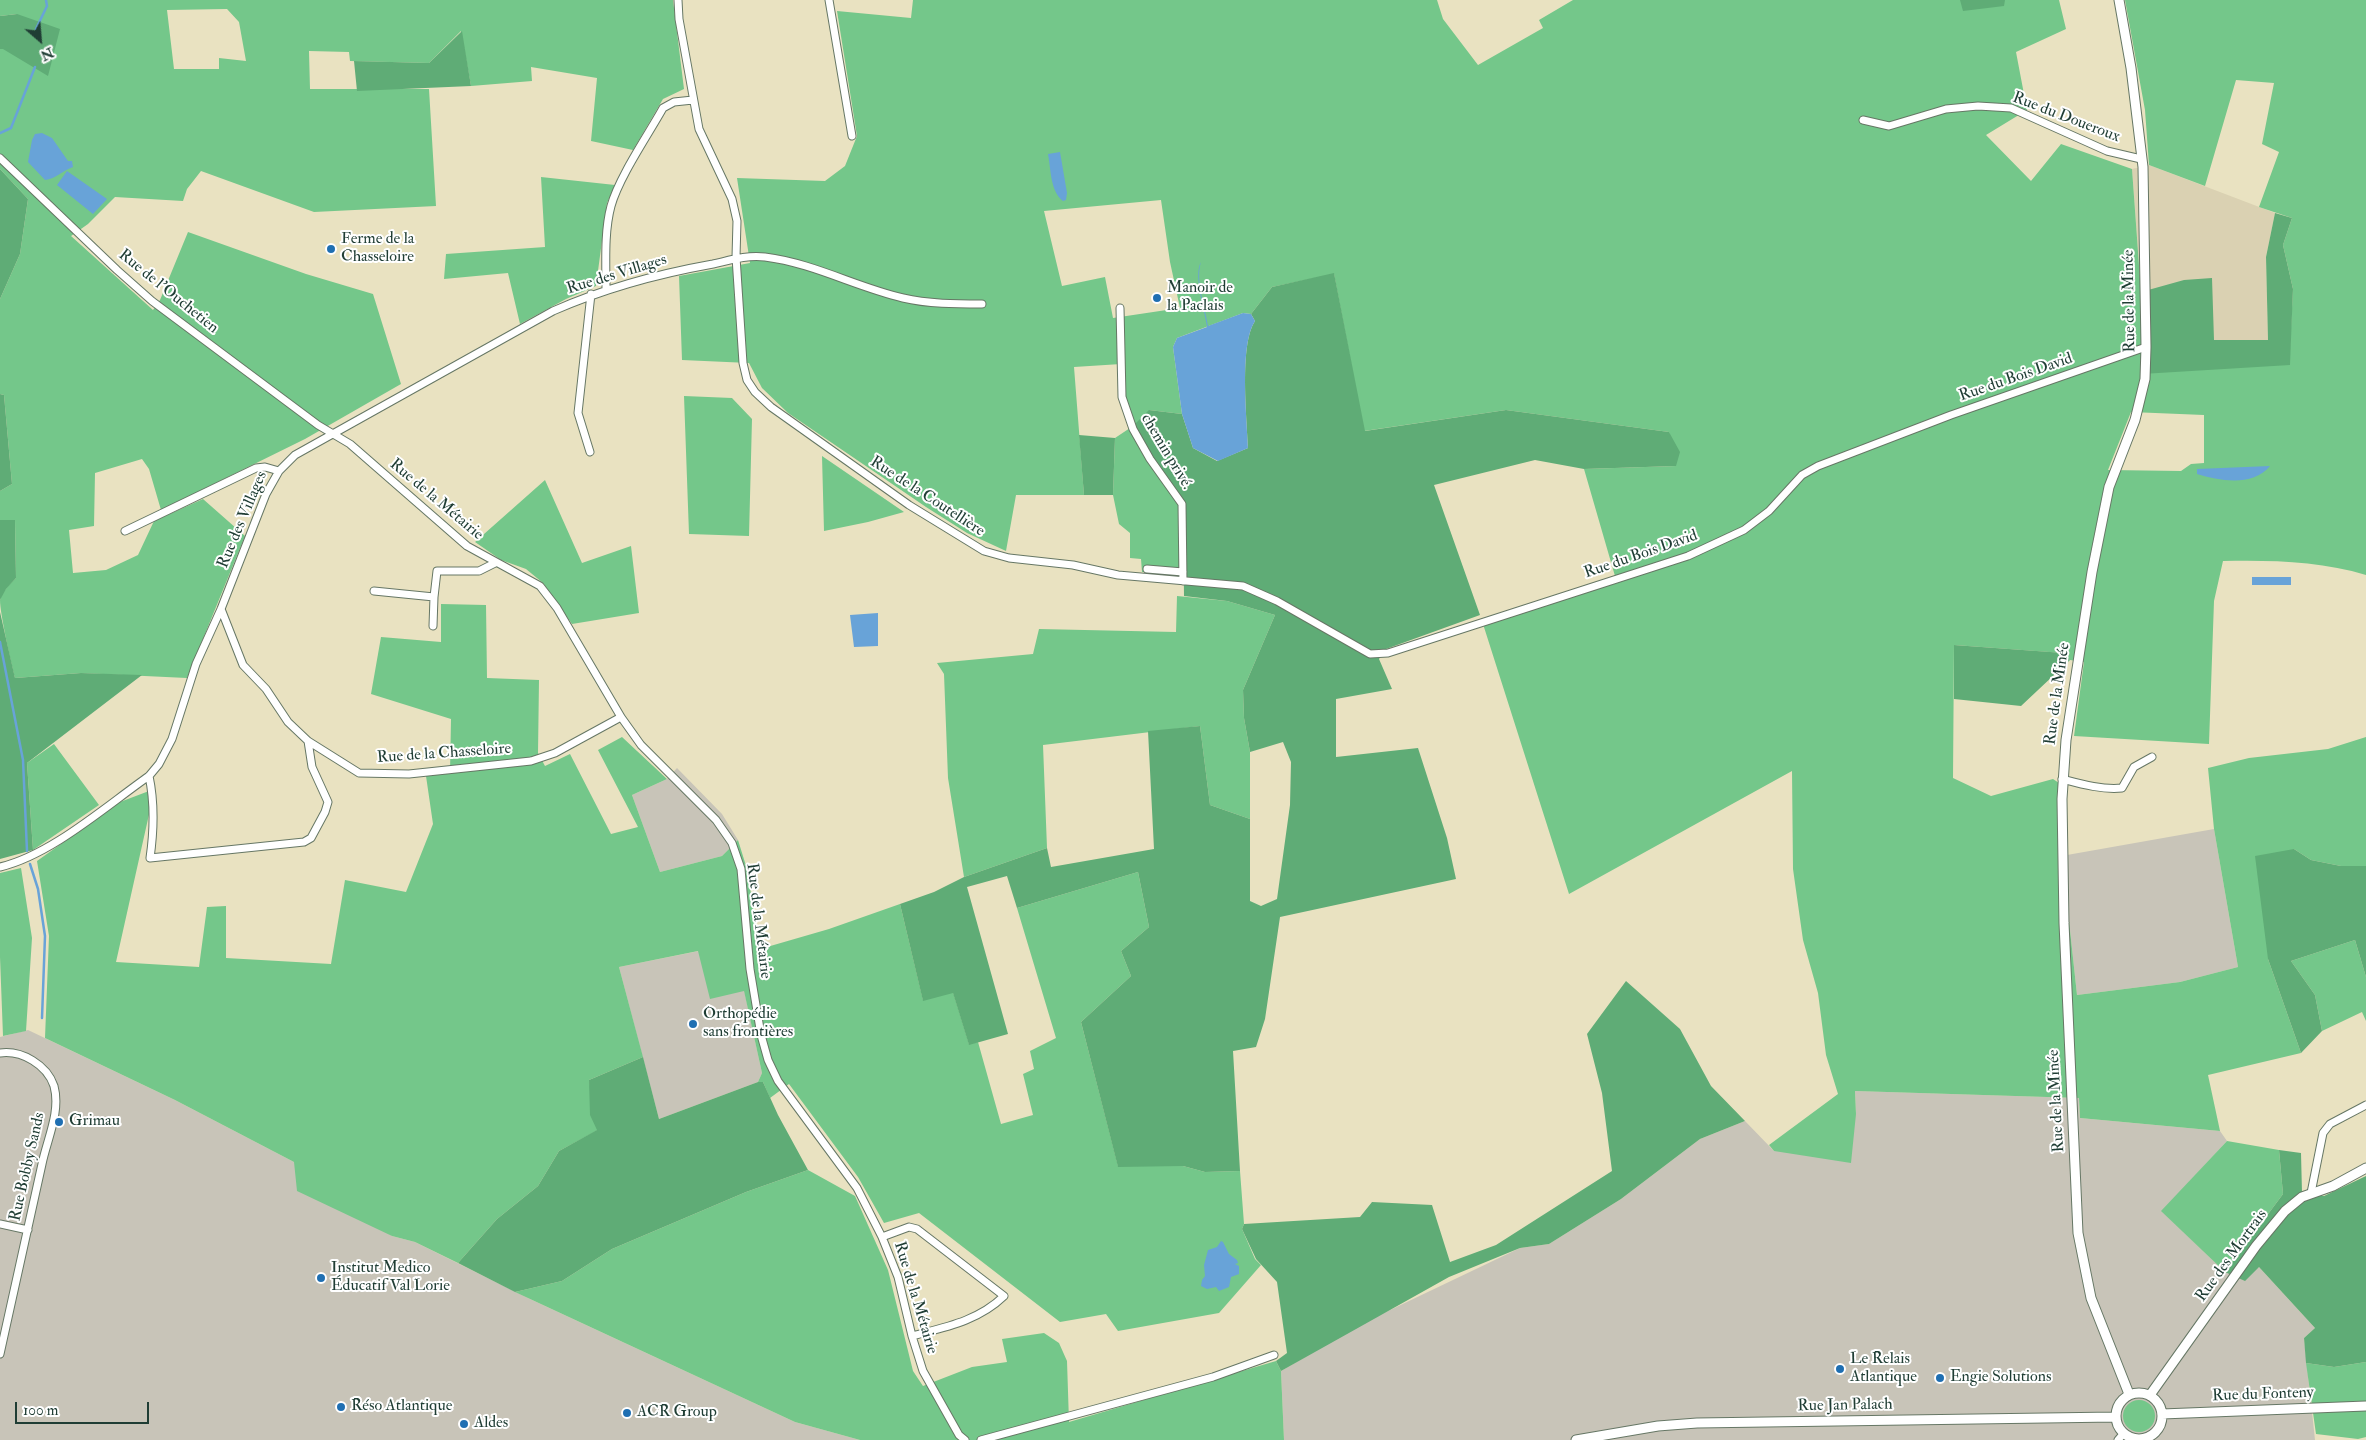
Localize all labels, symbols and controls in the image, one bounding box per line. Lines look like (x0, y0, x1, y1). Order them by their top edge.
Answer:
north arrow (15, 15, 65, 65)
text: N (38, 43, 56, 64)
street label: Rue du Doueroux (2009, 89, 2123, 147)
place label: Ferme de la Chasseloire (341, 230, 414, 268)
marker: Ferme de la Chasseloire (325, 243, 337, 255)
street label: Rue de l'Ouchetien (114, 246, 222, 338)
street label: Rue de la Minée (2120, 249, 2140, 353)
street label: Rue des Villages (565, 251, 669, 299)
place label: Manoir de la Paclais (1167, 279, 1233, 317)
marker: Manoir de la Paclais (1151, 292, 1163, 304)
street label: Rue du Bois David (1957, 350, 2075, 406)
street label: chemin privé. (1136, 411, 1196, 493)
street label: Rue de la Coutellière (866, 453, 988, 541)
street label: Rue de la Métairie (385, 455, 487, 545)
street label: Rue des Villages (214, 469, 272, 571)
street label: Rue du Bois David (1582, 527, 1700, 583)
street label: Rue de la Minée (2041, 642, 2075, 746)
street label: Rue de la Chasseloire (376, 740, 512, 768)
street label: Rue de la Métairie (741, 862, 775, 980)
place label: Orthopédie sans frontières (703, 1005, 793, 1043)
marker: Orthopédie sans frontières (687, 1018, 699, 1030)
street label: Rue de la Minée (2045, 1049, 2069, 1153)
street label: Rue Bobby Sands (6, 1111, 50, 1223)
place label: Grimau (69, 1112, 120, 1132)
marker: Grimau (53, 1116, 65, 1128)
street label: Rue des Mortrais (2192, 1206, 2272, 1306)
street label: Rue de la Métairie (889, 1240, 941, 1356)
place label: Institut Medico Éducatif Val Lorie (331, 1259, 450, 1297)
marker: Institut Medico Éducatif Val Lorie (315, 1272, 327, 1284)
place label: Le Relais Atlantique (1850, 1350, 1917, 1388)
marker: Le Relais Atlantique (1834, 1363, 1846, 1375)
place label: Engie Solutions (1950, 1368, 2051, 1388)
marker: Engie Solutions (1934, 1372, 1946, 1384)
street label: Rue du Fonteny (2212, 1384, 2314, 1406)
scale bar (18, 1392, 151, 1424)
street label: Rue Jan Palach (1797, 1396, 1893, 1416)
place label: Réso Atlantique (351, 1397, 452, 1417)
text: 100 m (23, 1401, 58, 1420)
marker: Réso Atlantique (335, 1401, 347, 1413)
place label: ACR Group (637, 1403, 717, 1423)
marker: ACR Group (621, 1407, 633, 1419)
place label: Aldes (474, 1414, 508, 1434)
marker: Aldes (458, 1418, 470, 1430)

